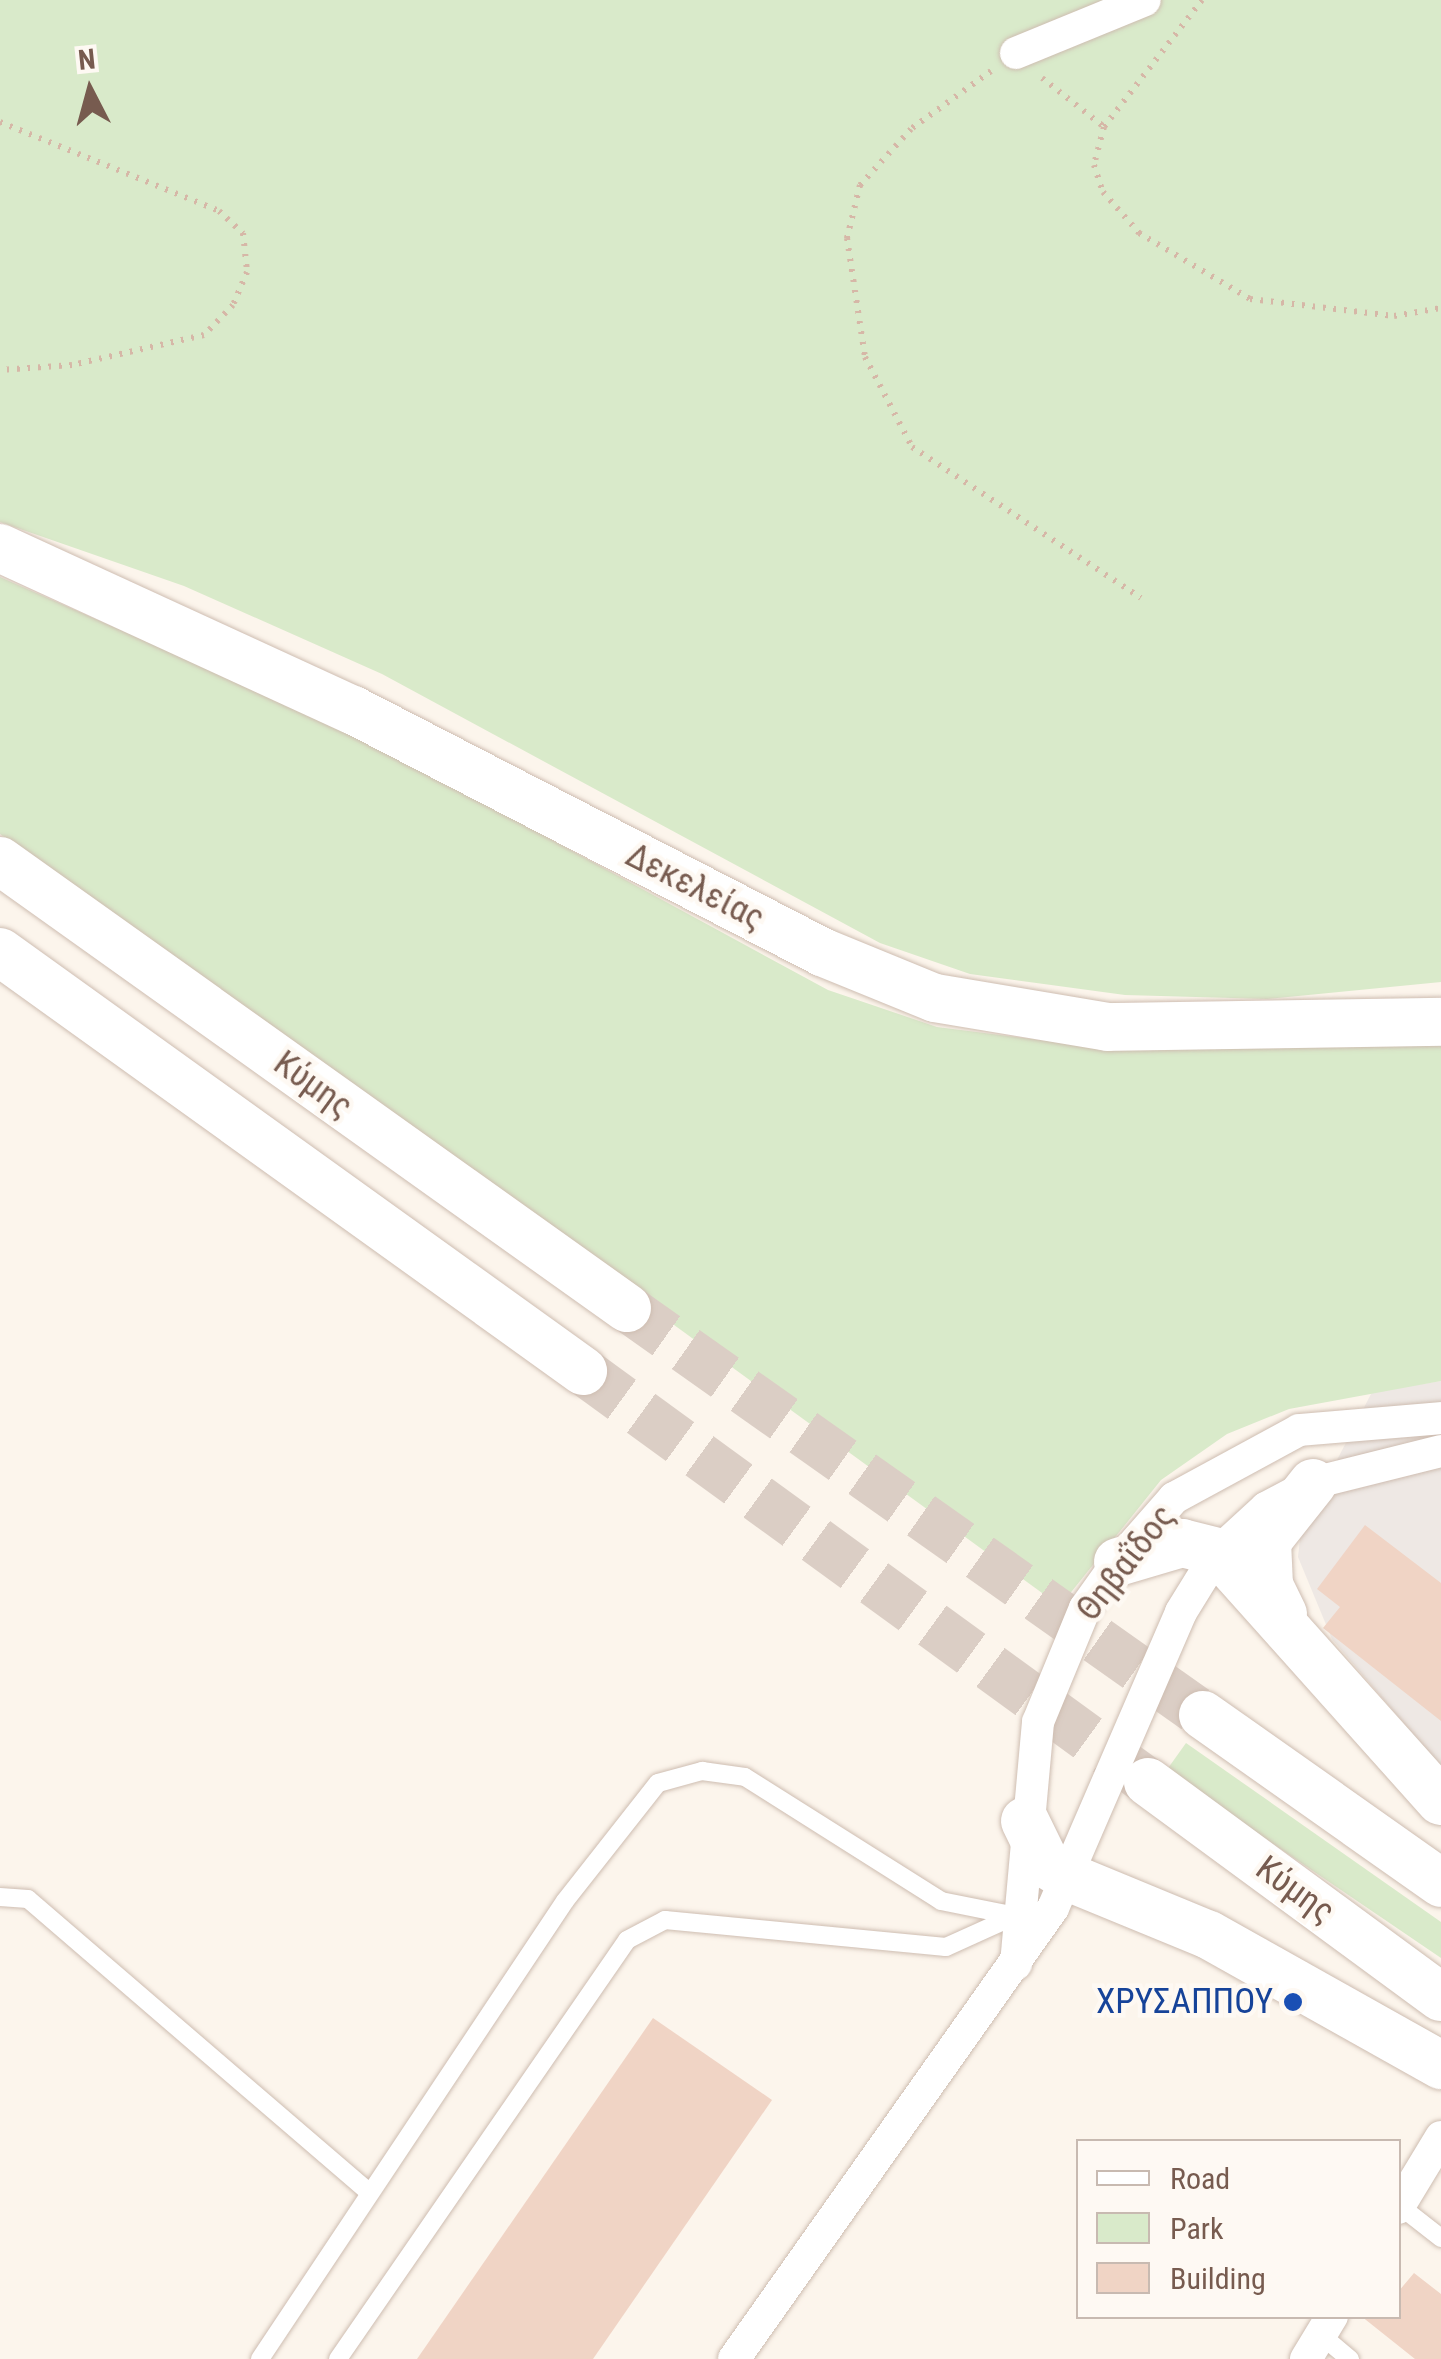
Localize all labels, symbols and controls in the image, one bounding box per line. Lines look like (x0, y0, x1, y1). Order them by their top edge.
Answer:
north arrow (40, 40, 140, 140)
text: N (77, 42, 97, 77)
street label: Δεκελείας (619, 834, 771, 940)
street label: Κύμης (265, 1042, 361, 1128)
street label: Θηβαΐδος (1068, 1497, 1184, 1629)
street label: Κύμης (1247, 1847, 1343, 1933)
place label: ΧΡΥΣΑΠΠΟΥ (1096, 1981, 1273, 2023)
marker: ΧΡΥΣΑΠΠΟΥ (1282, 1991, 1304, 2013)
legend (1076, 2139, 1401, 2319)
text: Road (1170, 2161, 1230, 2196)
text: Park (1170, 2211, 1224, 2246)
text: Building (1170, 2261, 1266, 2296)

